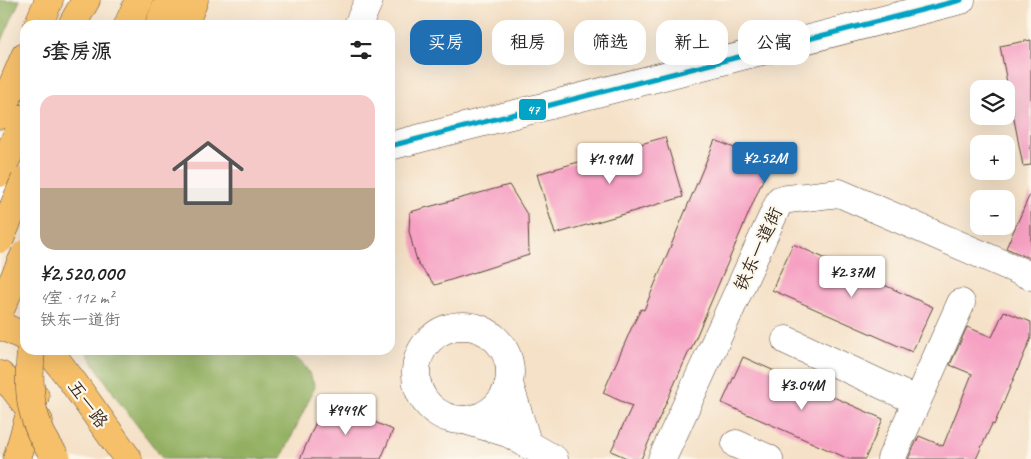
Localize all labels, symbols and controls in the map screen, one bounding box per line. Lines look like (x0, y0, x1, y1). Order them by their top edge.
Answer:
chip: 买房 (410, 20, 482, 65)
chip: 租房 (492, 20, 564, 65)
chip: 筛选 (574, 20, 646, 65)
chip: 新上 (656, 20, 728, 65)
chip: 公寓 (738, 20, 810, 65)
icon: filters (347, 36, 375, 64)
text: 5套房源 (40, 38, 112, 64)
map controls (970, 80, 1015, 235)
button: layers (970, 80, 1015, 125)
line badge: 47 (518, 98, 547, 121)
text: 47 (527, 101, 541, 118)
icon: home (163, 128, 253, 218)
button: + (970, 135, 1015, 180)
pin: ¥1.99M (569, 142, 651, 185)
pin: ¥2.52M (724, 142, 806, 184)
text: ¥2.52M (743, 148, 787, 168)
text: ¥1.99M (588, 149, 632, 169)
button: − (970, 190, 1015, 235)
street label: 铁东一道街 (729, 204, 787, 294)
pin: ¥2.37M (811, 256, 893, 298)
text: ¥2,520,000 (40, 260, 124, 286)
text: ¥2.37M (830, 262, 874, 282)
text: 4室 · 112 m² (40, 288, 114, 308)
text: 铁东一道街 (40, 310, 120, 330)
pin: ¥3.04M (761, 368, 843, 411)
text: ¥3.04M (780, 375, 824, 395)
street label: 五一路 (63, 376, 113, 432)
pin: ¥949K (311, 394, 381, 436)
text: ¥949K (328, 400, 364, 420)

